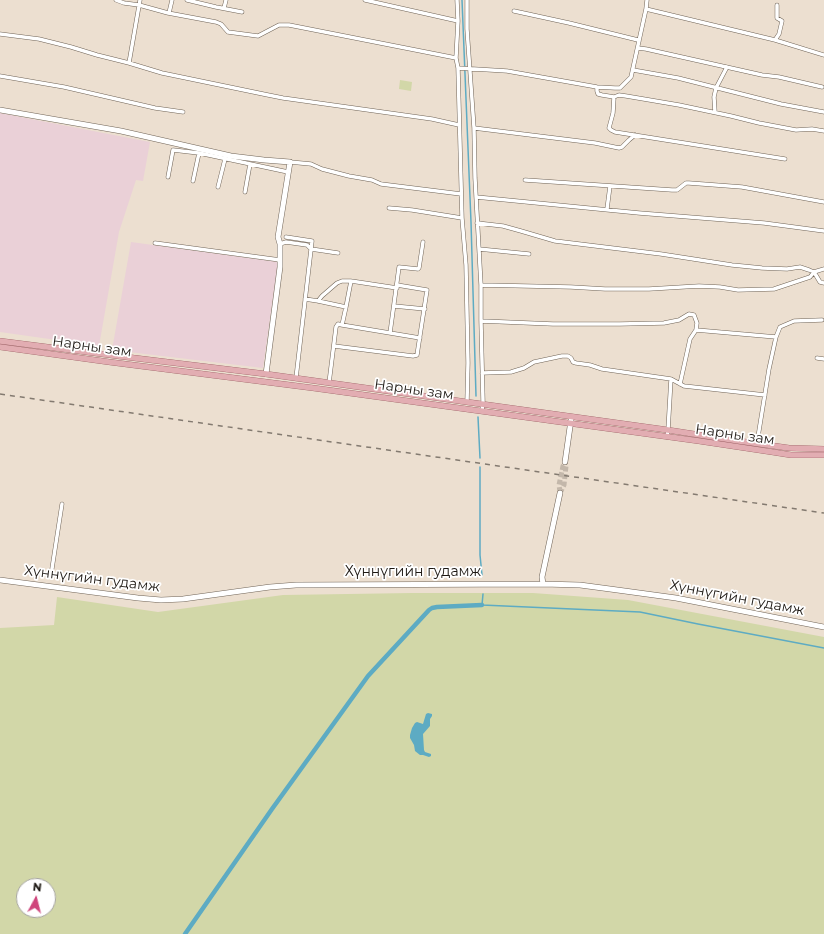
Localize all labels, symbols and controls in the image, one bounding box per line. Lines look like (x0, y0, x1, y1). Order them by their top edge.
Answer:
street label: Нарны зам (51, 333, 133, 361)
street label: Нарны зам (373, 376, 455, 404)
street label: Нарны зам (694, 421, 776, 449)
street label: Хүннүгийн гудамж (23, 562, 161, 596)
street label: Хүннүгийн гудамж (345, 564, 481, 580)
street label: Хүннүгийн гудамж (668, 577, 806, 619)
north arrow (16, 878, 56, 918)
text: N (32, 880, 43, 895)

